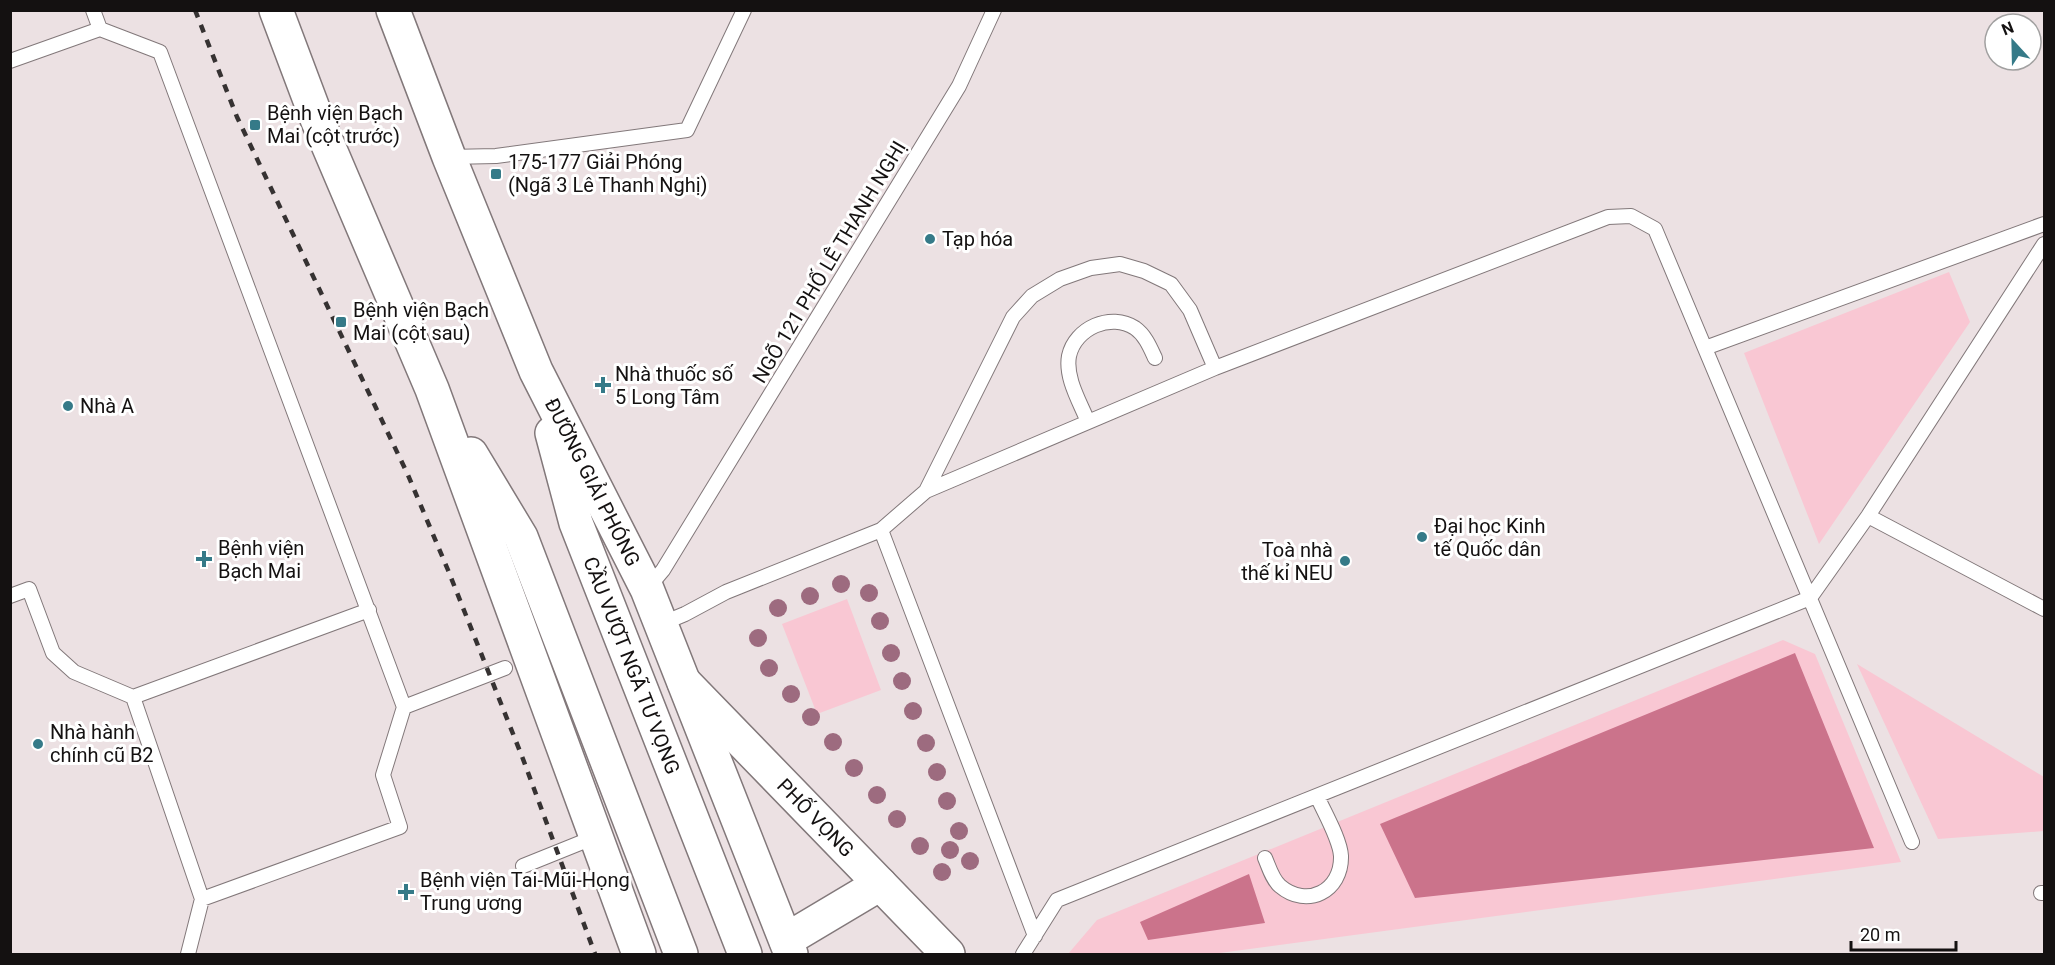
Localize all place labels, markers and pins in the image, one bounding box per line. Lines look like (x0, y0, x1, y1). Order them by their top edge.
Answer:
place label: Bệnh viện Bạch Mai (cột trước) (267, 101, 403, 148)
marker: Bệnh viện Bạch Mai (cột trước) (248, 118, 262, 132)
place label: 175-177 Giải Phóng (Ngã 3 Lê Thanh Nghị) (508, 150, 708, 197)
marker: 175-177 Giải Phóng (Ngã 3 Lê Thanh Nghị) (489, 167, 503, 181)
place label: Tạp hóa (942, 227, 1013, 251)
marker: Tạp hóa (923, 232, 937, 246)
place label: Bệnh viện Bạch Mai (cột sau) (353, 298, 489, 345)
marker: Bệnh viện Bạch Mai (cột sau) (334, 315, 348, 329)
place label: Nhà thuốc số 5 Long Tâm (615, 362, 734, 409)
marker: Nhà thuốc số 5 Long Tâm (596, 378, 610, 392)
place label: Nhà A (80, 394, 134, 418)
marker: Nhà A (61, 399, 75, 413)
place label: Đại học Kinh tế Quốc dân (1434, 514, 1545, 561)
marker: Đại học Kinh tế Quốc dân (1415, 530, 1429, 544)
place label: Bệnh viện Bạch Mai (218, 536, 304, 583)
place label: Toà nhà thế kỉ NEU (1241, 538, 1333, 585)
marker: Bệnh viện Bạch Mai (195, 550, 213, 568)
marker: Toà nhà thế kỉ NEU (1338, 554, 1352, 568)
place label: Nhà hành chính cũ B2 (50, 720, 154, 767)
marker: Nhà hành chính cũ B2 (31, 737, 45, 751)
place label: Bệnh viện Tai-Mũi-Họng Trung ương (420, 868, 630, 915)
marker: Bệnh viện Tai-Mũi-Họng Trung ương (397, 883, 415, 901)

